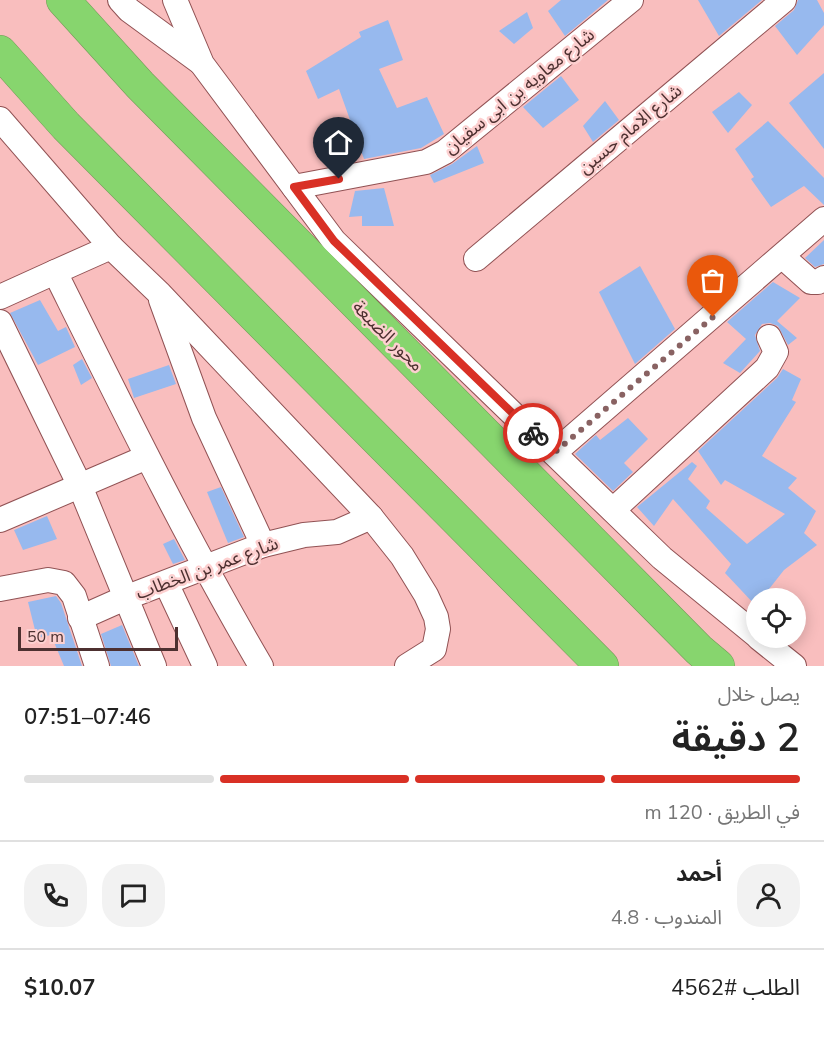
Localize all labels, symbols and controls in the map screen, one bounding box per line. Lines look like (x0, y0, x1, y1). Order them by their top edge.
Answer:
street label: شارع معاويه بن ابى سفيان (439, 23, 601, 161)
street label: شارع الامام حسين (573, 79, 688, 181)
pin (313, 117, 364, 179)
icon: home (322, 126, 355, 159)
pin (687, 255, 738, 317)
icon: bag (696, 264, 729, 297)
street label: محور الضبعة (347, 295, 429, 377)
courier (503, 403, 563, 463)
icon: bike (517, 417, 550, 450)
street label: شارع عمر بن الخطاب (132, 531, 282, 607)
map controls (746, 588, 806, 648)
button: locate (746, 588, 806, 648)
scale bar (18, 624, 178, 652)
text: 50 m (27, 626, 64, 648)
text: يصل خلال (718, 681, 800, 708)
text: 07:46–07:51 (24, 702, 151, 732)
text: 2 دقيقة (672, 712, 800, 765)
text: في الطريق · 120 m (644, 799, 800, 826)
text: أحمد (676, 859, 722, 889)
button: phone (24, 864, 87, 927)
button: chat (102, 864, 165, 927)
button: person (737, 864, 800, 927)
text: المندوب · 4.8 (611, 904, 722, 931)
text: $10.07 (24, 973, 95, 1003)
text: الطلب #4562 (671, 973, 800, 1003)

